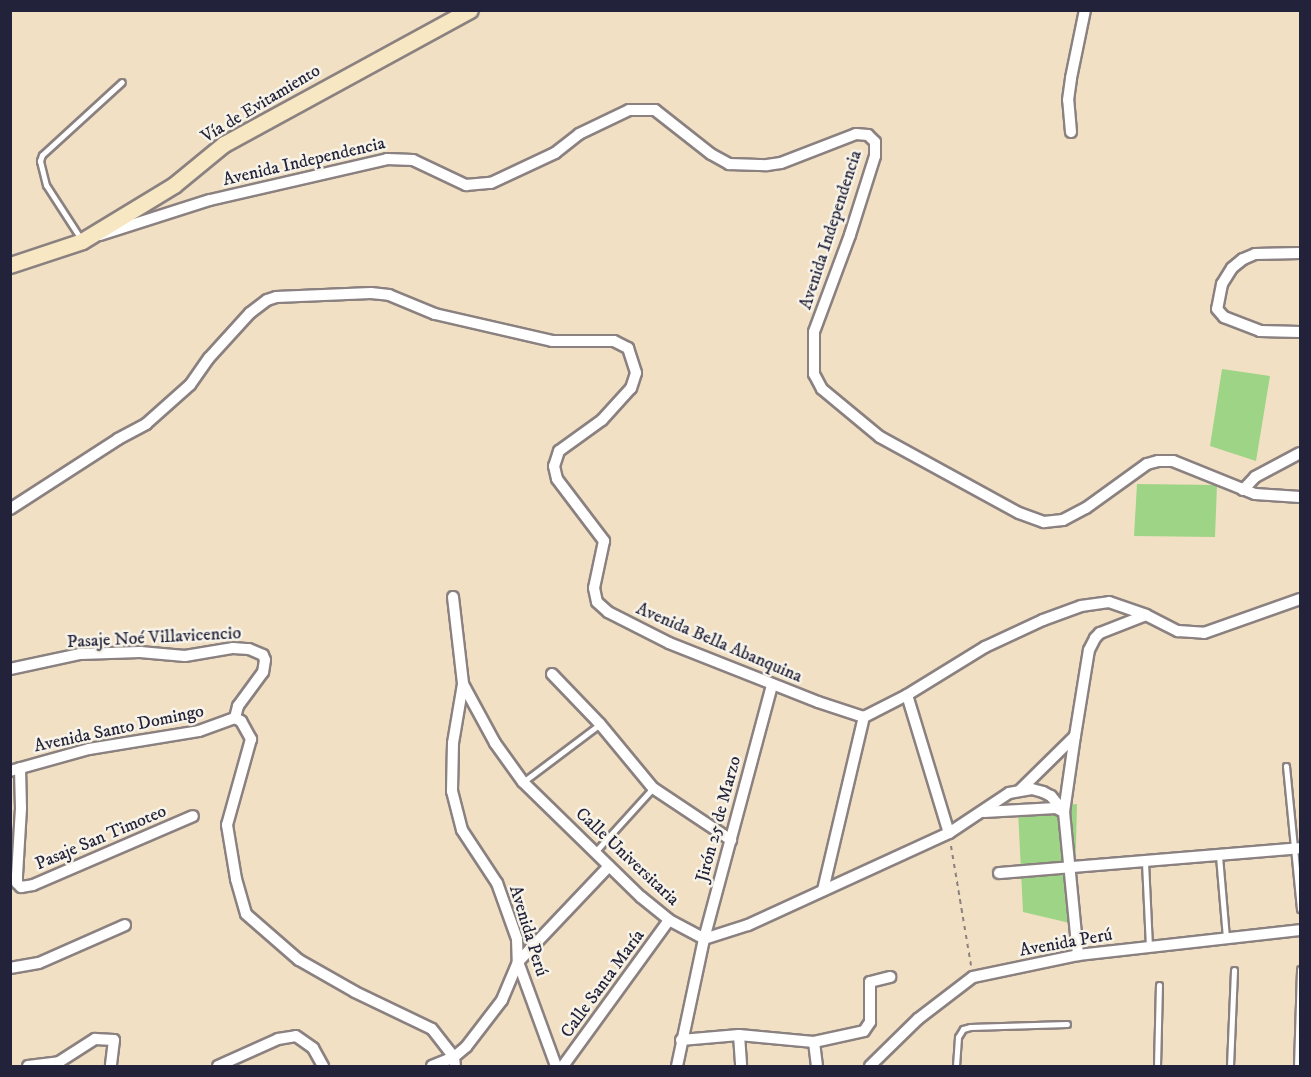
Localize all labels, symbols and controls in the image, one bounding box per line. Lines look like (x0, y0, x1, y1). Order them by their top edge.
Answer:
street label: Vía de Evitamiento (198, 60, 324, 148)
street label: Avenida Independencia (221, 133, 387, 191)
street label: Avenida Independencia (795, 148, 867, 312)
street label: Avenida Bella Abanquina (633, 598, 805, 688)
street label: Pasaje Noé Villavicencio (66, 623, 242, 653)
street label: Avenida Santo Domingo (32, 700, 206, 758)
street label: Jirón 25 de Marzo (692, 754, 746, 884)
street label: Pasaje San Timoteo (32, 801, 170, 875)
street label: Calle Universitaria (571, 803, 683, 911)
street label: Avenida Perú (504, 883, 552, 979)
street label: Avenida Perú (1018, 924, 1114, 962)
street label: Calle Santa María (557, 926, 649, 1042)

